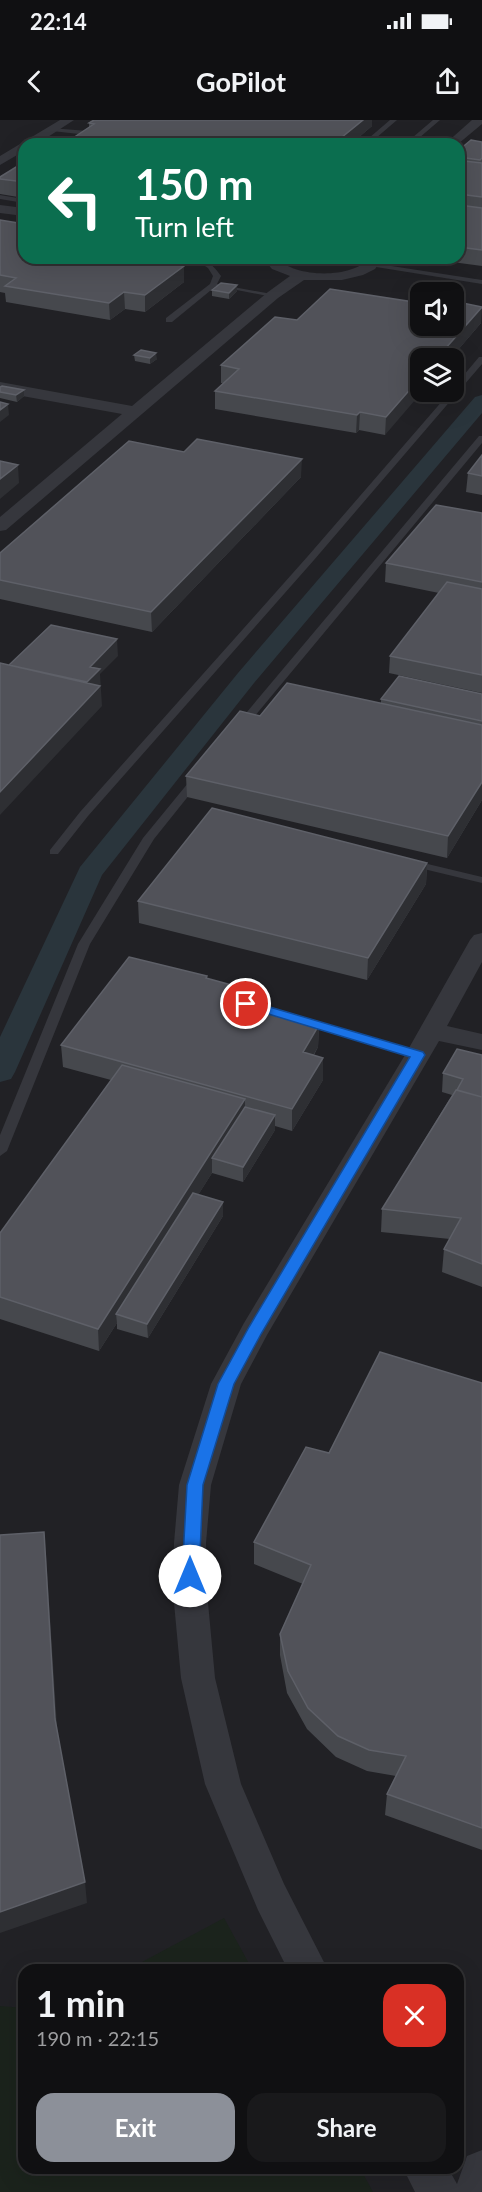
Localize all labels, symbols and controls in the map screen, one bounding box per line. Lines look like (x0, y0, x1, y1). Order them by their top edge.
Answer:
text: 22:14 (30, 8, 87, 35)
icon: back (18, 65, 51, 98)
text: GoPilot (196, 65, 286, 98)
icon: share (431, 65, 464, 98)
text: 150 m (135, 159, 253, 209)
icon: left (36, 162, 114, 240)
text: Turn left (135, 210, 234, 243)
map controls (410, 282, 464, 402)
button: sound (410, 282, 464, 336)
button: layers (410, 348, 464, 402)
pin (220, 978, 271, 1029)
icon: arrive (229, 987, 262, 1020)
position arrow (158, 1544, 222, 1608)
text: 1 min (36, 1981, 125, 2025)
button: close (383, 1984, 446, 2047)
text: 190 m · 22:15 (36, 2026, 159, 2050)
button: Exit (36, 2093, 235, 2162)
button: Share (247, 2093, 446, 2162)

